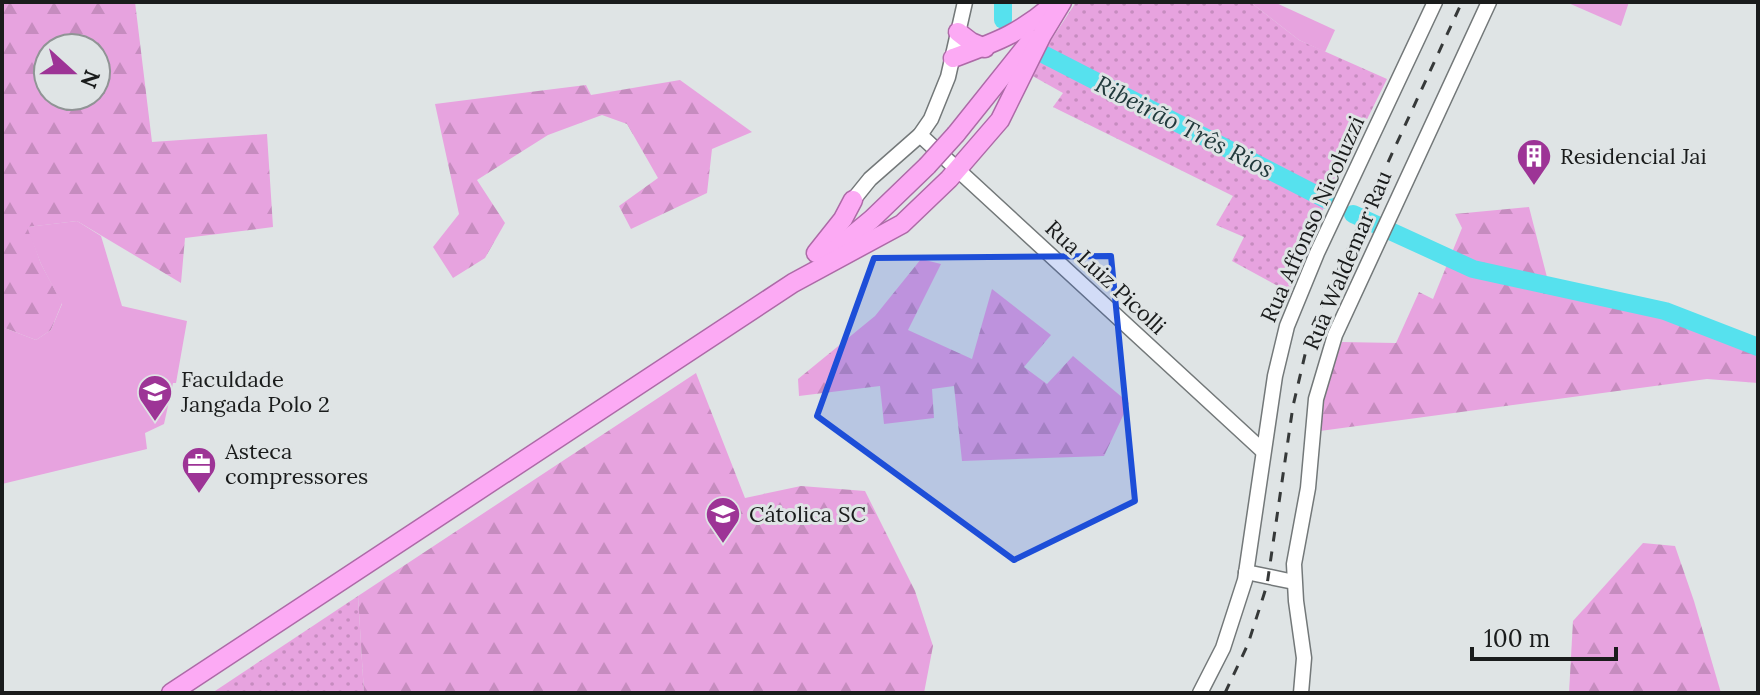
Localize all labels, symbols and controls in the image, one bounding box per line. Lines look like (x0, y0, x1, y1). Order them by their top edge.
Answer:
north arrow (32, 32, 112, 112)
text: N (75, 66, 107, 92)
water label: Ribeirão Três Rios (1090, 68, 1279, 185)
street label: Rua Affonso Nicoluzzi (1254, 111, 1370, 327)
building icon: Residencial Jai (1515, 137, 1553, 187)
place label: Residencial Jai (1560, 142, 1707, 170)
street label: Rua Waldemar Rau (1297, 166, 1397, 354)
street label: Rua Luiz Picolli (1040, 214, 1172, 340)
place label: Faculdade Jangada Polo 2 (180, 365, 330, 418)
school or university icon: Faculdade Jangada Polo 2 (136, 373, 174, 423)
place label: Asteca compressores (224, 437, 368, 490)
office icon: Asteca compressores (180, 445, 218, 495)
school or university icon: Cátolica SC (704, 495, 742, 545)
place label: Cátolica SC (749, 500, 866, 528)
scale bar (1472, 611, 1616, 661)
text: 100 m (1484, 623, 1550, 654)

